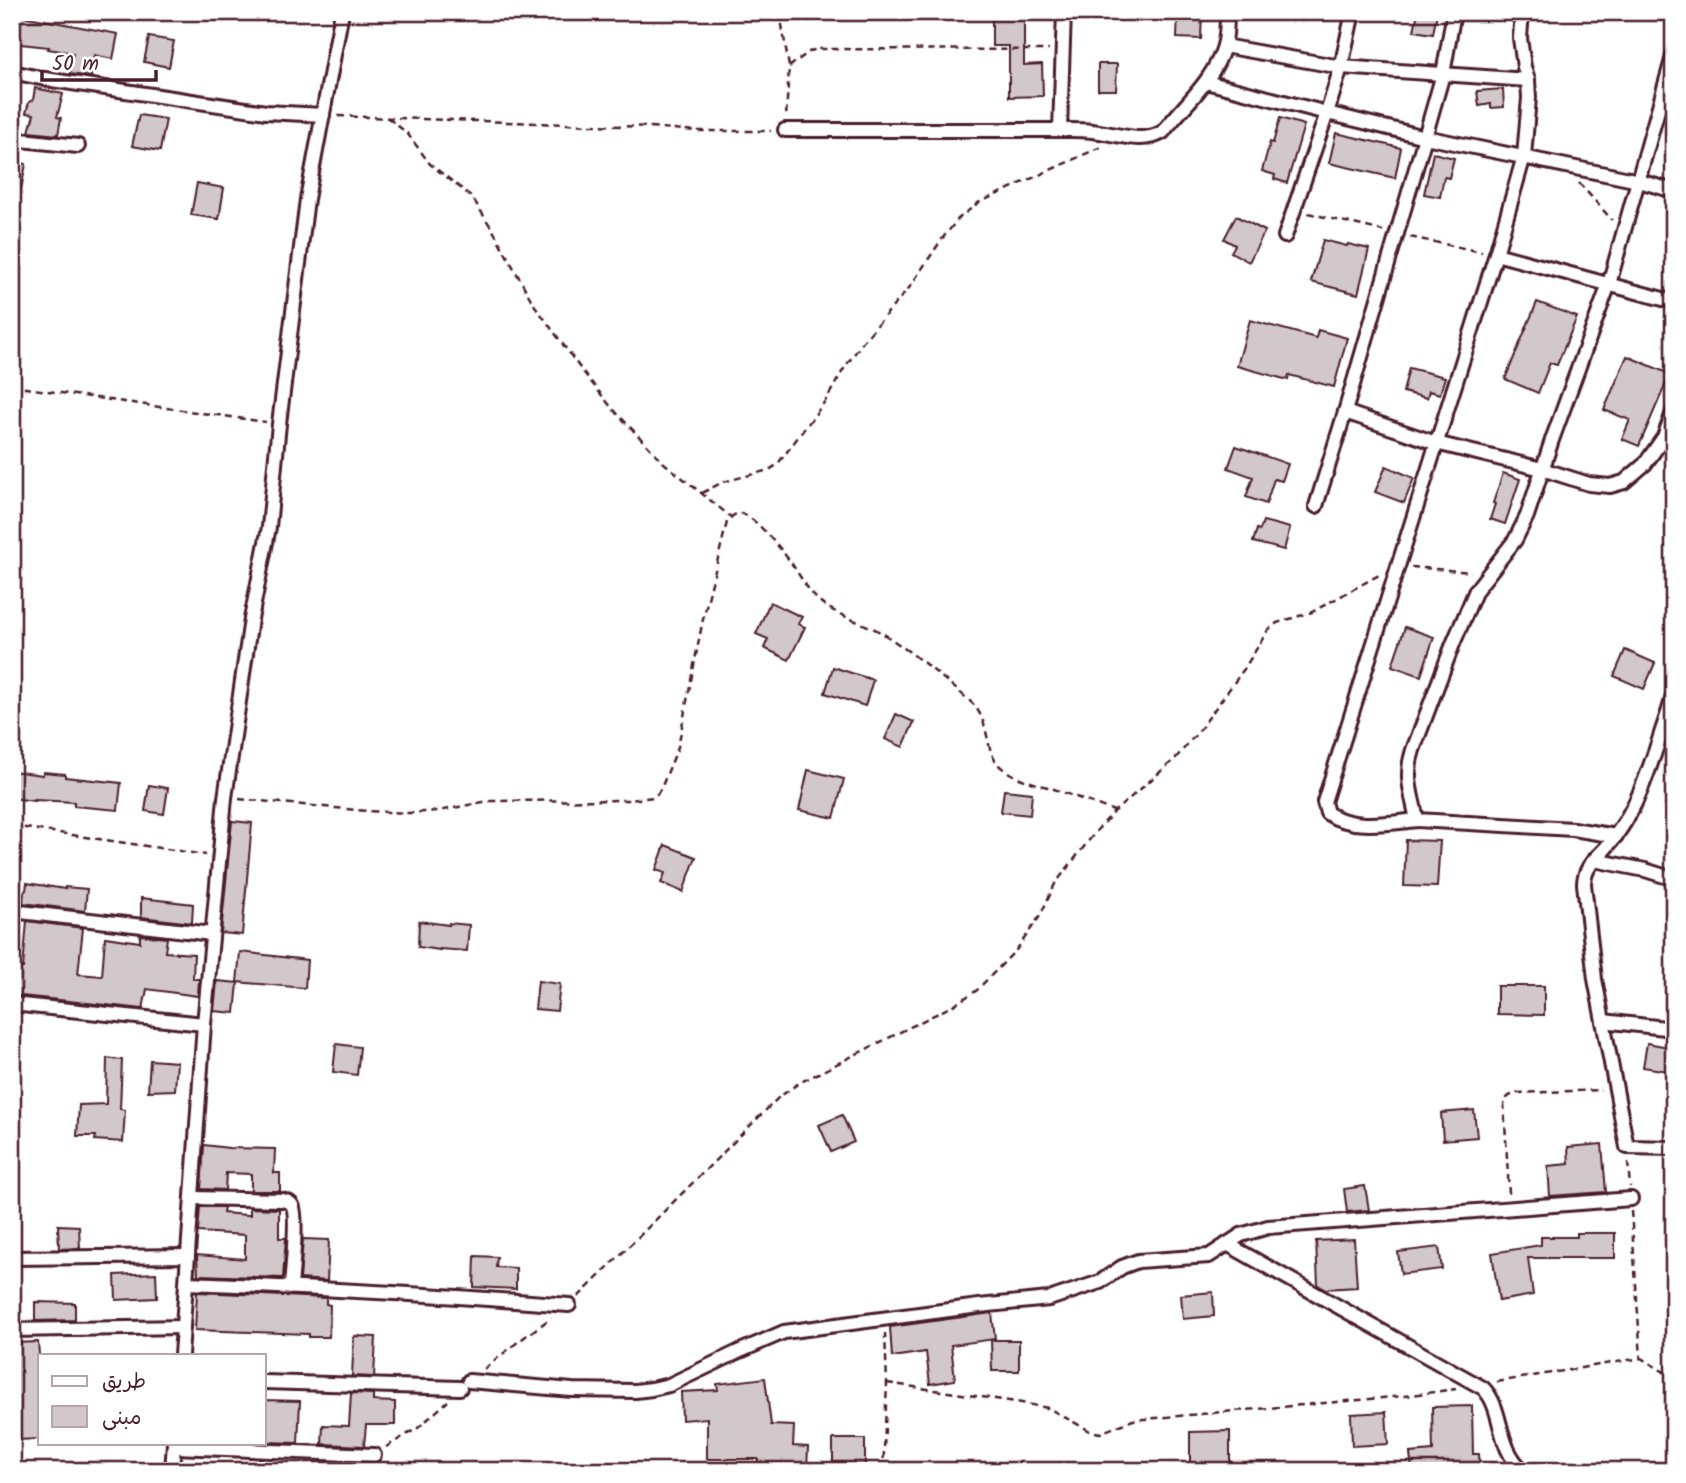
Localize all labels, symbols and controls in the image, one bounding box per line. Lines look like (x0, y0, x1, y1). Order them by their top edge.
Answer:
scale bar (42, 38, 156, 82)
text: 50 m (52, 48, 99, 81)
legend (38, 1354, 266, 1444)
text: طريق (102, 1366, 146, 1399)
text: مبنى (102, 1402, 141, 1435)

